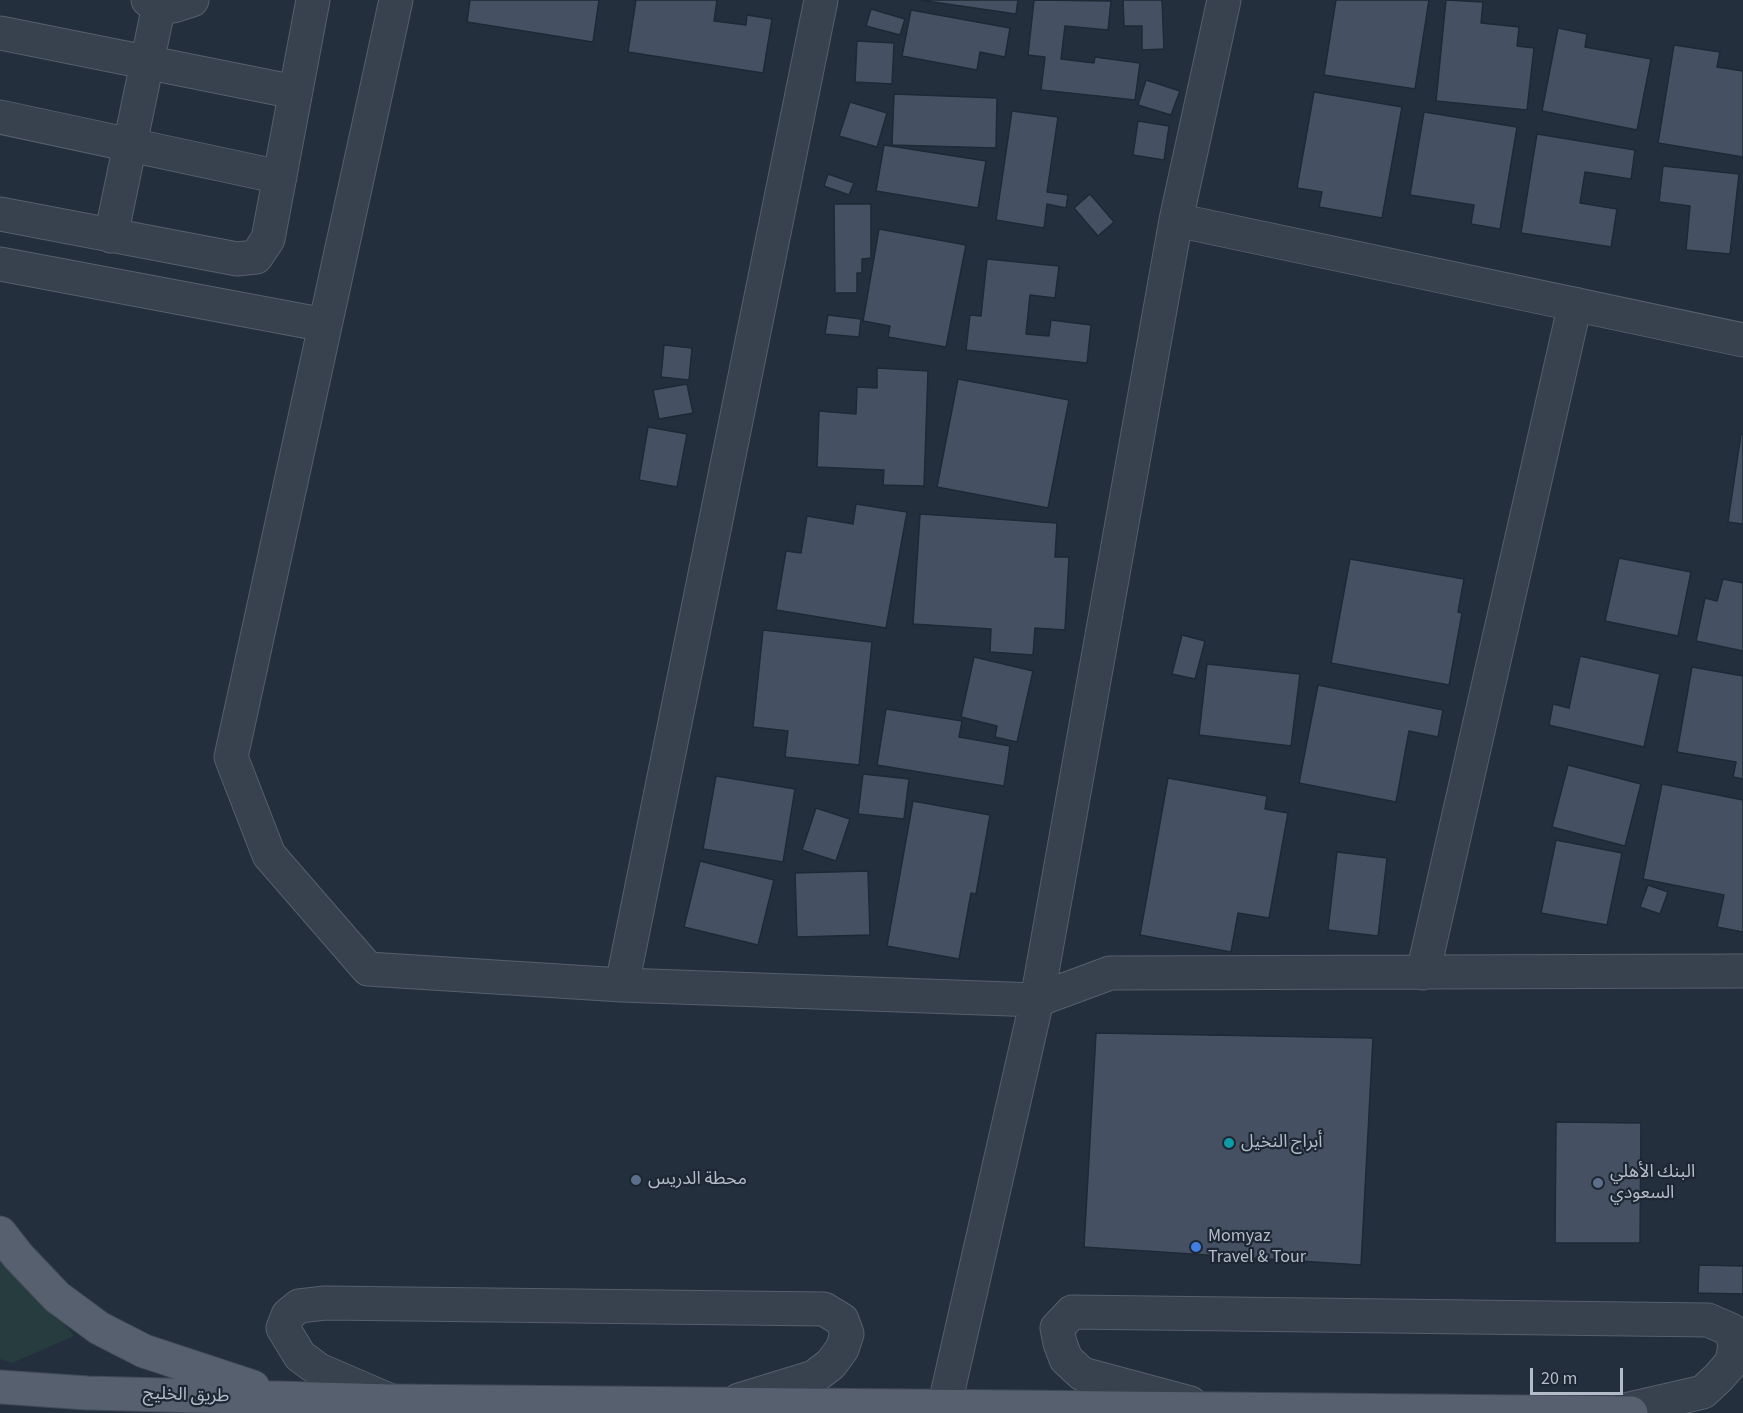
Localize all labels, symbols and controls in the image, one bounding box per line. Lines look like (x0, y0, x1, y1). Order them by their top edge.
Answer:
place label: أبراج النخيل (1241, 1132, 1323, 1154)
marker: أبراج النخيل (1222, 1136, 1236, 1150)
place label: البنك الأهلي السعودي (1610, 1162, 1695, 1204)
place label: محطة الدريس (648, 1169, 747, 1191)
marker: محطة الدريس (629, 1173, 643, 1187)
marker: البنك الأهلي السعودي (1591, 1176, 1605, 1190)
place label: Momyaz Travel & Tour (1208, 1226, 1306, 1268)
marker: Momyaz Travel & Tour (1189, 1240, 1203, 1254)
scale bar (1533, 1356, 1626, 1394)
text: 20 m (1541, 1366, 1577, 1391)
street label: طريق الخليج (142, 1384, 230, 1408)

